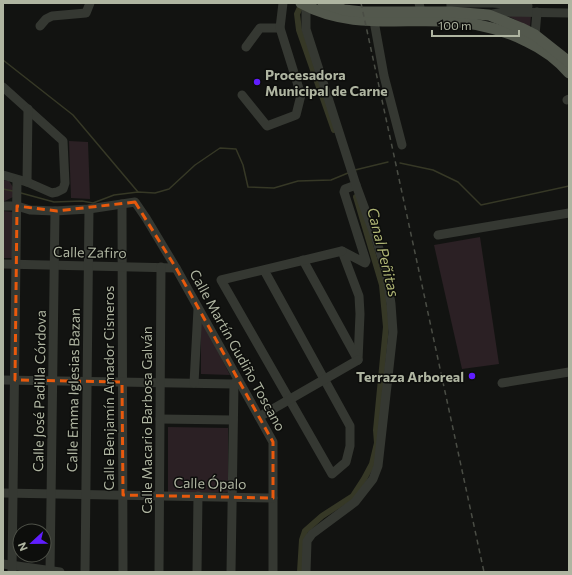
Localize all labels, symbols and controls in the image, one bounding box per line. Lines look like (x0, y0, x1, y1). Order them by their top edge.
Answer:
scale bar (432, 12, 519, 38)
text: 100 m (438, 18, 472, 32)
place label: Procesadora Municipal de Carne (265, 66, 388, 99)
marker: Procesadora Municipal de Carne (252, 77, 262, 87)
water label: Canal Peñitas (364, 205, 404, 299)
street label: Calle Zafiro (53, 243, 127, 261)
street label: Calle Martín Gudiño Toscano (186, 266, 290, 434)
street label: Calle Benjamín Amador Cisneros (100, 286, 117, 490)
street label: Calle Emma Iglesias Bazan (63, 308, 83, 472)
street label: Calle José Padilla Córdova (29, 310, 49, 472)
street label: Calle Macario Barbosa Galván (138, 326, 155, 514)
place label: Terraza Arboreal (356, 368, 464, 385)
marker: Terraza Arboreal (467, 371, 477, 381)
street label: Calle Ópalo (173, 474, 247, 492)
north arrow (12, 523, 52, 563)
text: N (15, 541, 30, 553)

